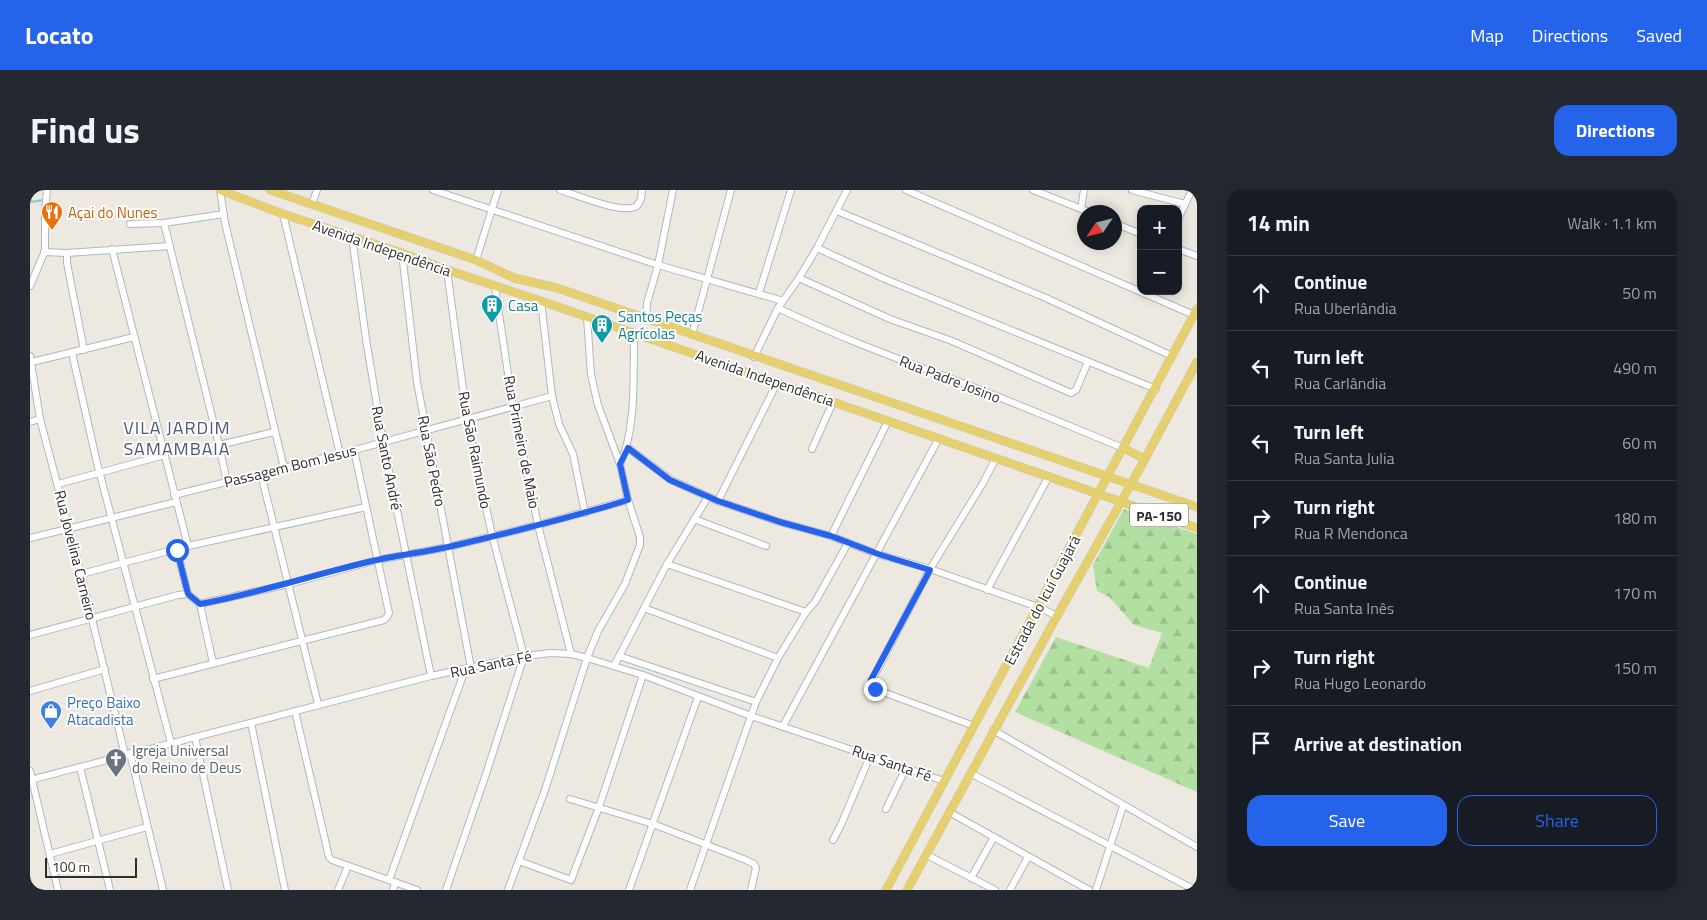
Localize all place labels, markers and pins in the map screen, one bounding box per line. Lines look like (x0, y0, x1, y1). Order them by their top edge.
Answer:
restaurant icon: Açai do Nunes (40, 200, 64, 231)
place label: Açai do Nunes (68, 201, 157, 224)
building icon: Casa (480, 293, 504, 324)
place label: Casa (508, 294, 539, 317)
place label: Santos Peças Agrícolas (618, 305, 703, 345)
building icon: Santos Peças Agrícolas (590, 313, 614, 344)
place label: Preço Baixo Atacadista (67, 691, 141, 731)
shop icon: Preço Baixo Atacadista (39, 699, 63, 730)
place label: Igreja Universal do Reino de Deus (132, 739, 241, 779)
church icon: Igreja Universal do Reino de Deus (104, 747, 128, 778)

